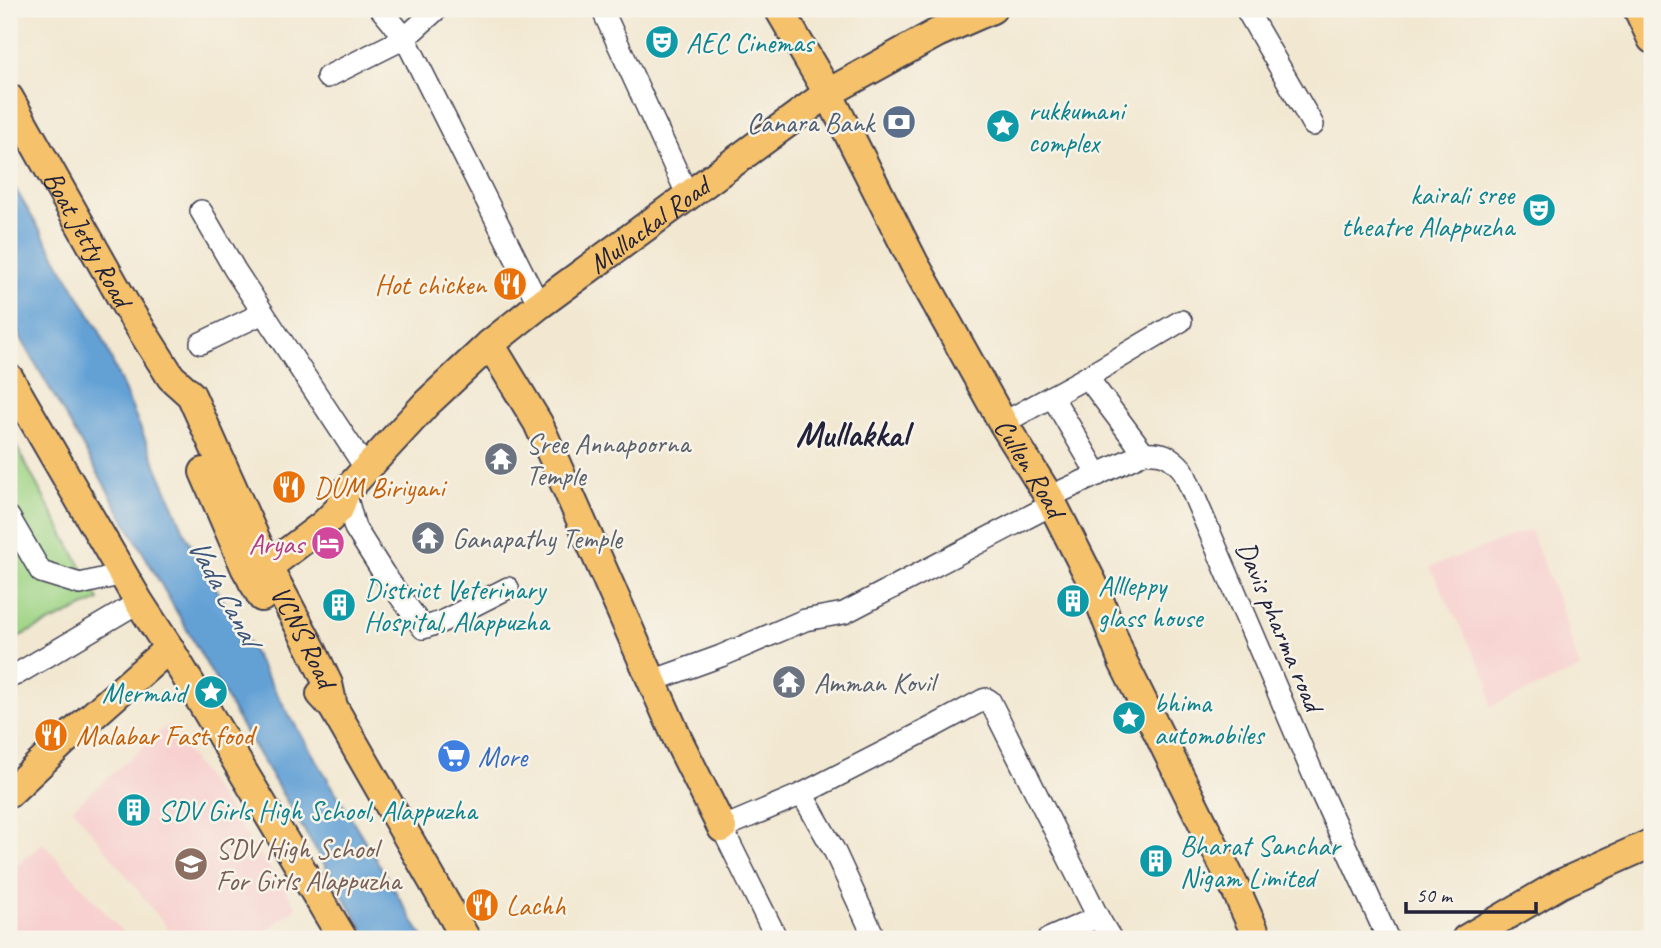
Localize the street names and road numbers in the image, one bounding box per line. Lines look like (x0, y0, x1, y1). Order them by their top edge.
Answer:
street label: Boat Jetty Road (36, 164, 142, 316)
street label: Mullackal Road (581, 166, 719, 281)
street label: Cullen Road (987, 412, 1075, 526)
street label: Davis pharma road (1229, 536, 1333, 720)
street label: VCNS Road (263, 579, 346, 696)

